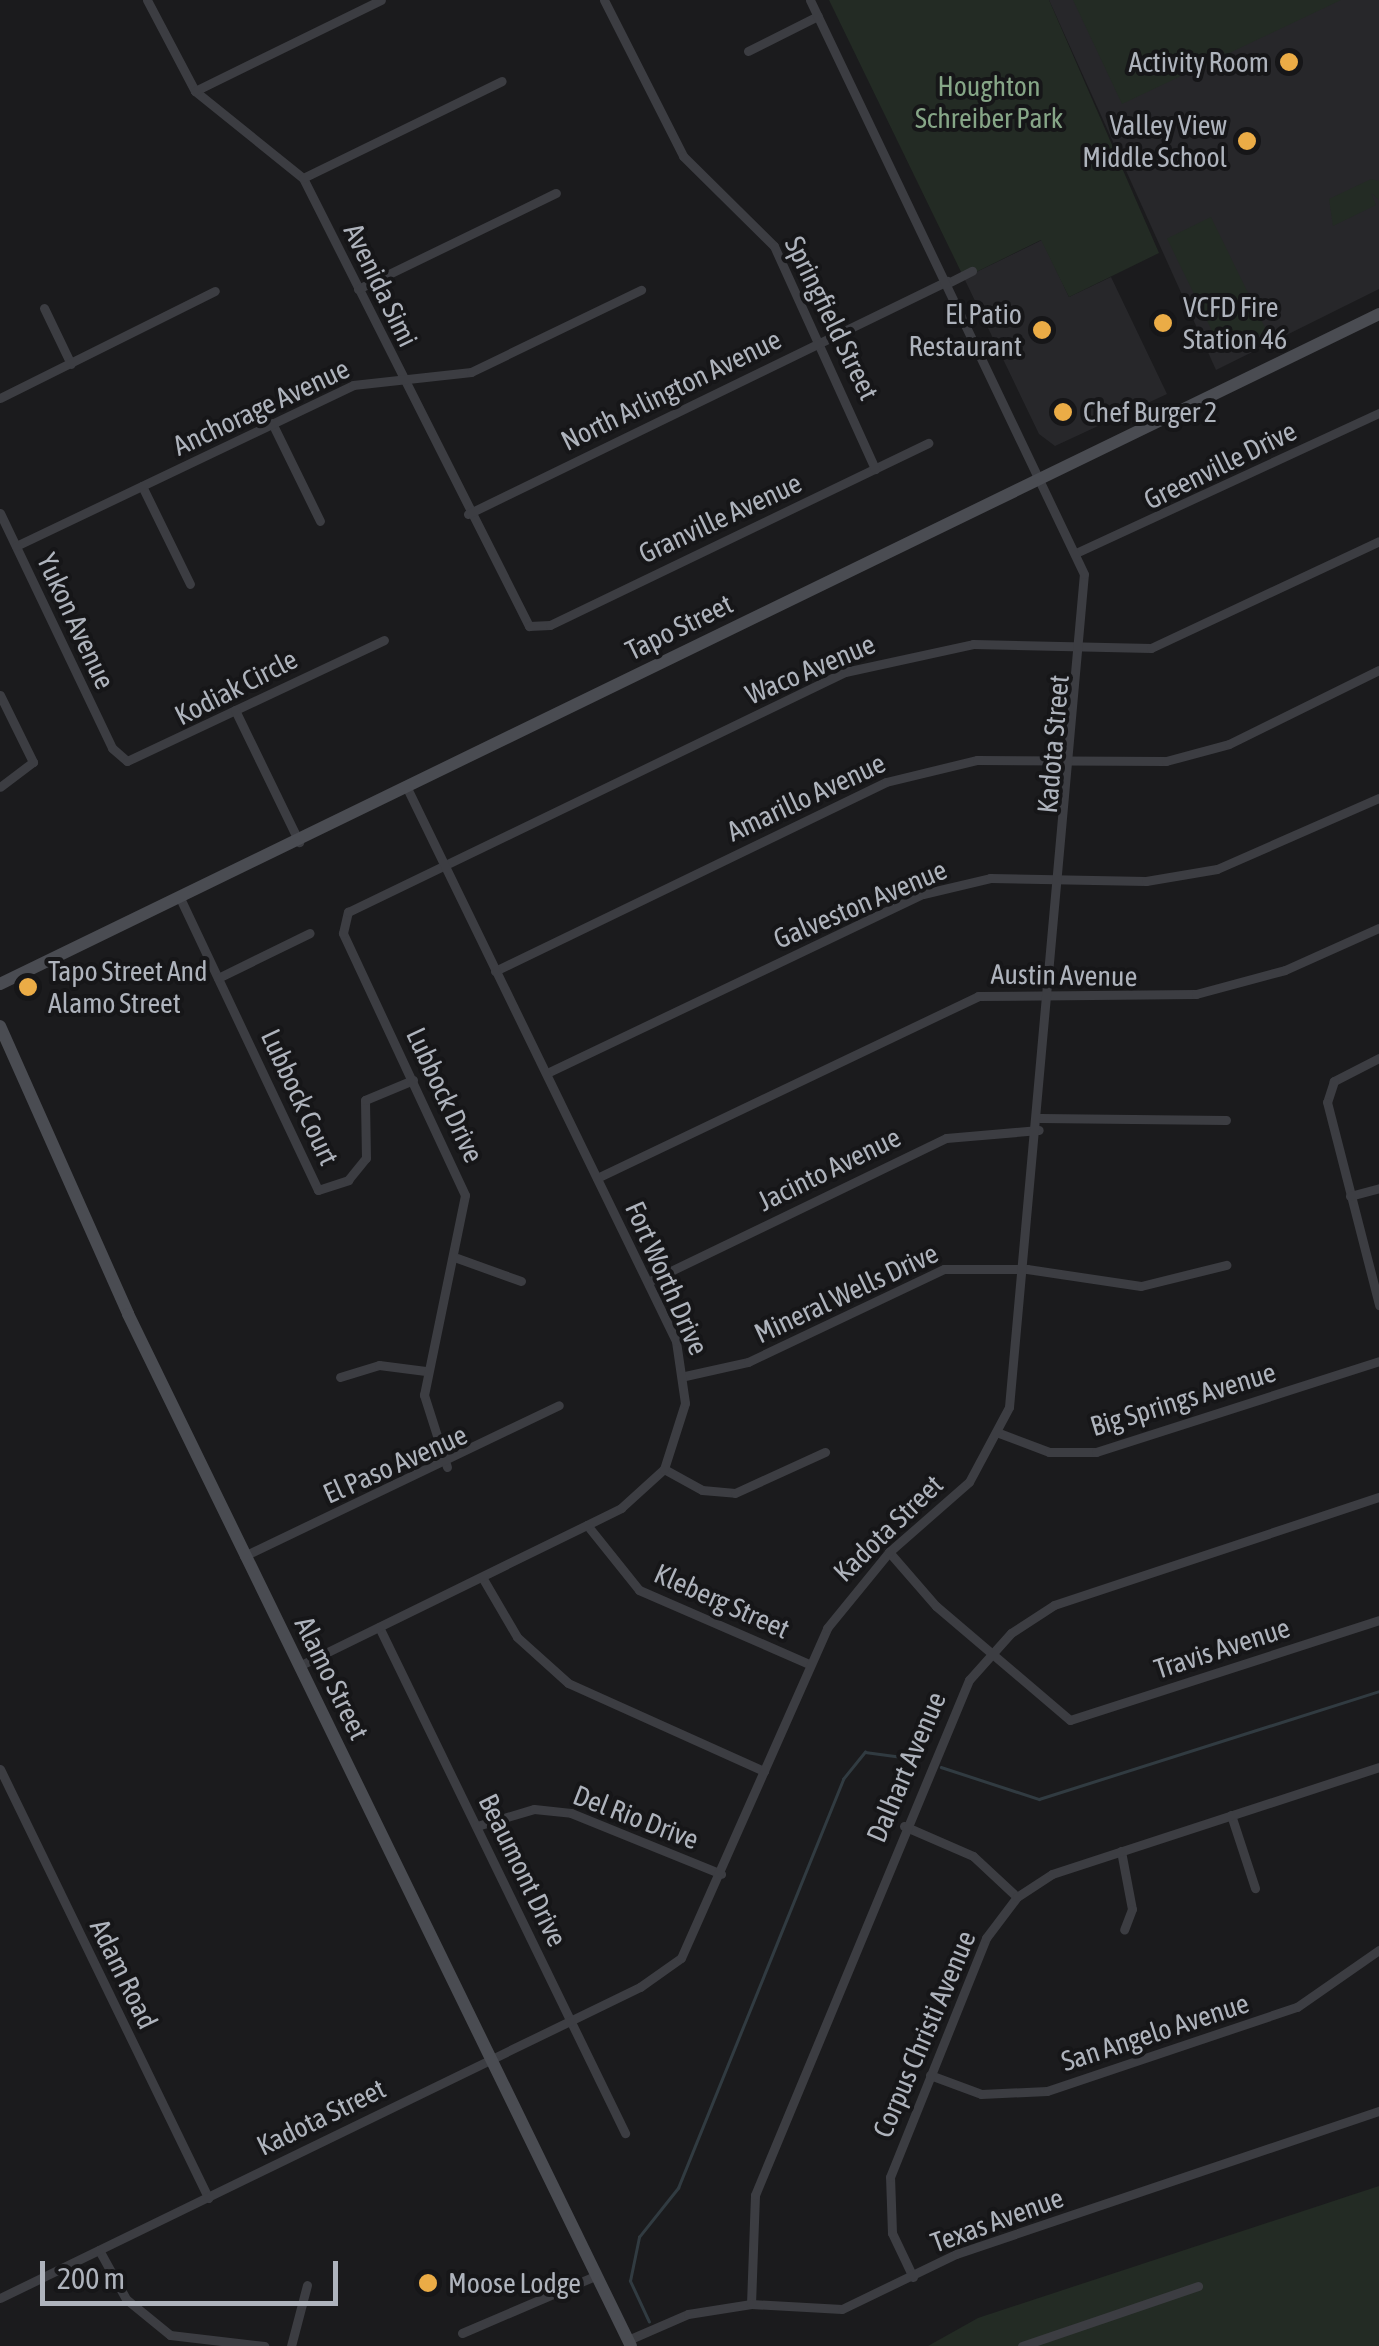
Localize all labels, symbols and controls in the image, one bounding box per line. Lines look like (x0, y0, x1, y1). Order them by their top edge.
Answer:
place label: Activity Room (1129, 45, 1269, 79)
marker: Activity Room (1278, 51, 1300, 73)
park label: Houghton Schreiber Park (915, 69, 1063, 135)
place label: Valley View Middle School (1082, 108, 1227, 174)
marker: Valley View Middle School (1236, 130, 1258, 152)
street label: Avenida Simi (337, 218, 425, 352)
street label: Springfield Street (778, 231, 886, 405)
place label: VCFD Fire Station 46 (1183, 290, 1287, 356)
place label: El Patio Restaurant (908, 297, 1022, 363)
marker: VCFD Fire Station 46 (1152, 312, 1174, 334)
marker: El Patio Restaurant (1031, 319, 1053, 341)
street label: North Arlington Avenue (556, 322, 786, 458)
street label: Anchorage Avenue (168, 351, 354, 463)
place label: Chef Burger 2 (1083, 395, 1217, 429)
marker: Chef Burger 2 (1052, 401, 1074, 423)
street label: Greenville Drive (1138, 414, 1302, 516)
street label: Granville Avenue (633, 466, 807, 570)
street label: Yukon Avenue (30, 548, 122, 694)
street label: Tapo Street (620, 587, 738, 667)
street label: Waco Avenue (740, 627, 880, 711)
street label: Kodiak Circle (169, 642, 303, 732)
street label: Kadota Street (1030, 673, 1076, 815)
street label: Amarillo Avenue (722, 746, 890, 848)
street label: Galveston Avenue (768, 852, 952, 956)
place label: Tapo Street And Alamo Street (48, 954, 207, 1020)
street label: Austin Avenue (990, 957, 1138, 993)
marker: Tapo Street And Alamo Street (17, 976, 39, 998)
street label: Lubbock Drive (399, 1022, 491, 1168)
street label: Lubbock Court (254, 1024, 346, 1170)
street label: Jacinto Avenue (752, 1120, 906, 1218)
street label: Fort Worth Drive (618, 1196, 716, 1360)
street label: Mineral Wells Drive (749, 1236, 943, 1350)
street label: Big Springs Avenue (1086, 1355, 1280, 1443)
street label: El Paso Avenue (318, 1417, 472, 1511)
street label: Kadota Street (826, 1468, 950, 1588)
street label: Kleberg Street (649, 1556, 795, 1646)
street label: Travis Avenue (1150, 1610, 1294, 1686)
street label: Alamo Street (288, 1611, 376, 1745)
street label: Dalhart Avenue (859, 1687, 953, 1847)
street label: Del Rio Drive (569, 1778, 703, 1856)
street label: Beaumont Drive (472, 1788, 574, 1952)
street label: Adam Road (83, 1914, 165, 2034)
street label: Corpus Christi Avenue (865, 1926, 983, 2142)
street label: San Angelo Avenue (1057, 1986, 1253, 2078)
street label: Kadota Street (251, 2071, 391, 2163)
street label: Texas Avenue (926, 2181, 1068, 2259)
scale bar (45, 2241, 342, 2303)
text: 200 m (57, 2261, 125, 2295)
place label: Moose Lodge (448, 2266, 581, 2300)
marker: Moose Lodge (417, 2272, 439, 2294)

